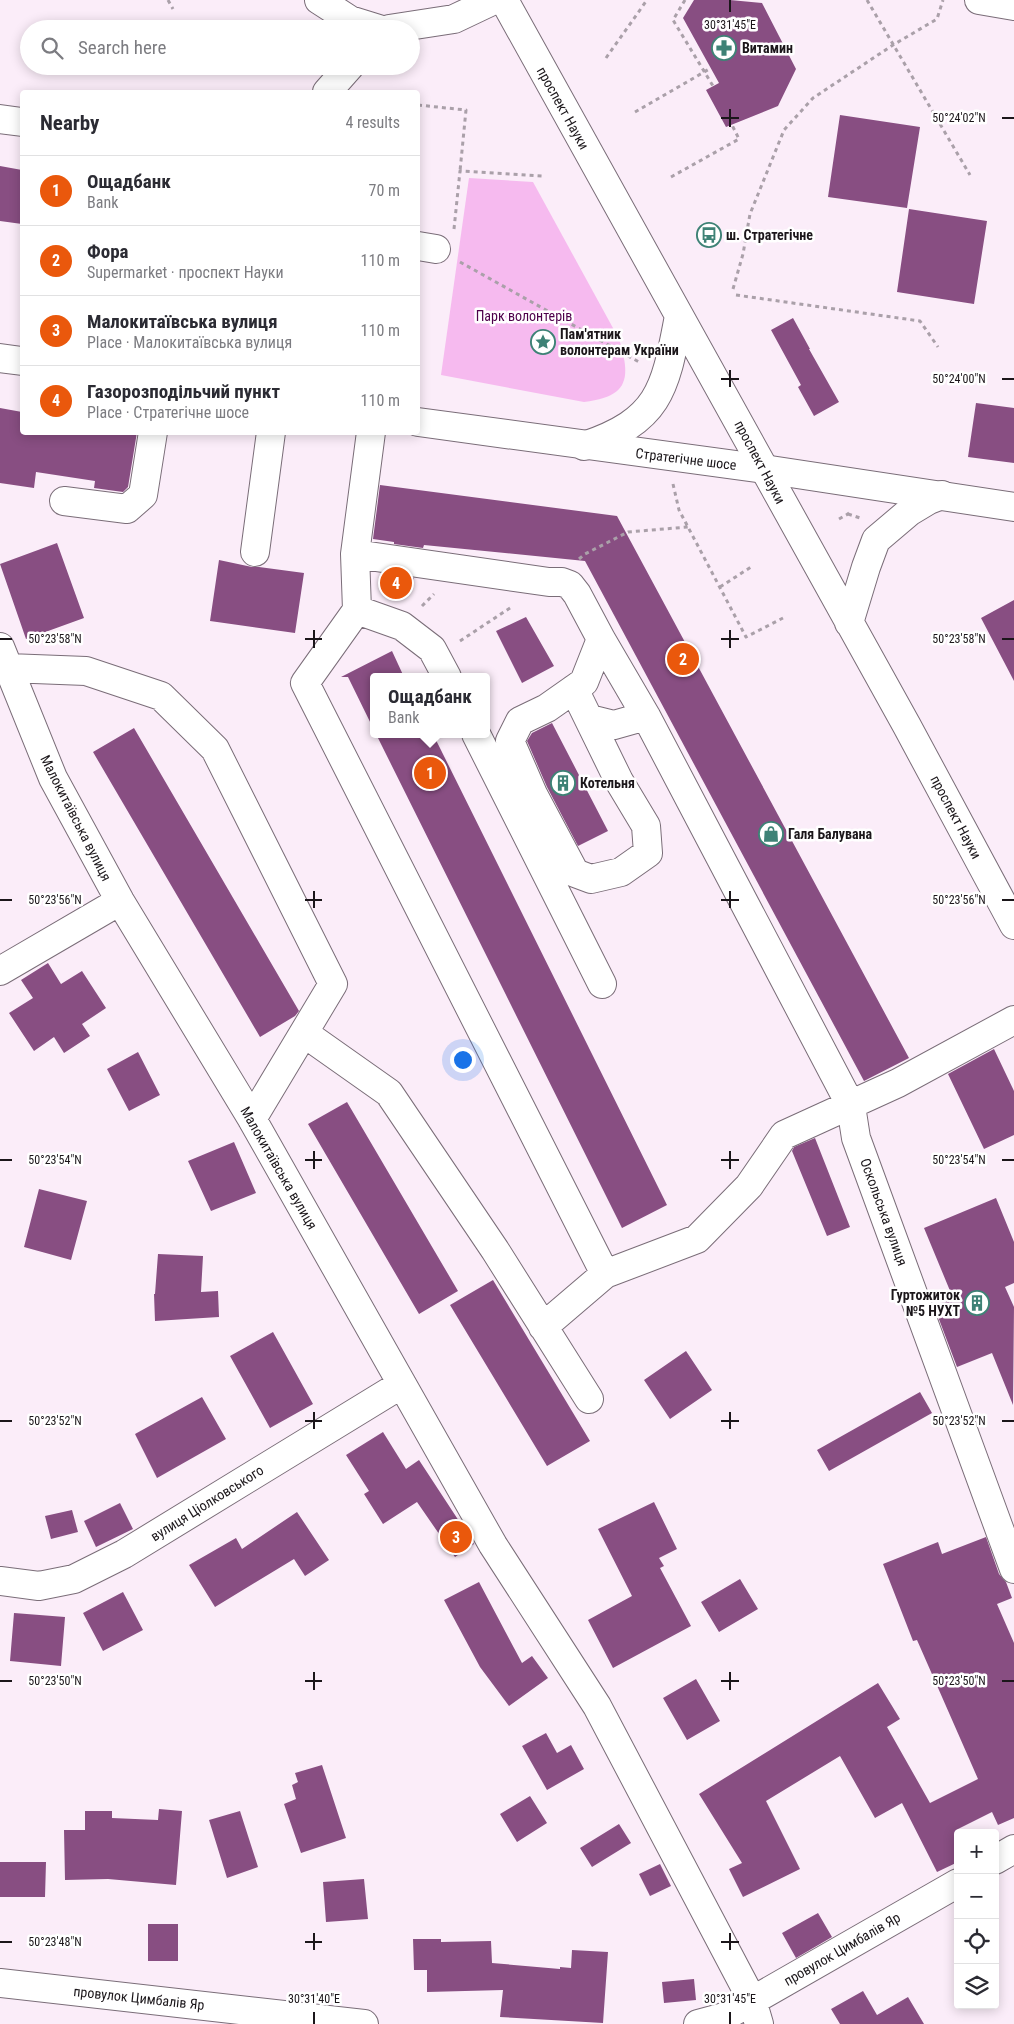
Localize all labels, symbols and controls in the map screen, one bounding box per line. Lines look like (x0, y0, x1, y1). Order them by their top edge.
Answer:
text: 30°31'45"E (704, 18, 756, 32)
search box (20, 20, 420, 75)
icon: search (38, 34, 66, 62)
pharmacy icon: Витамин (711, 35, 737, 61)
text: Search here (78, 36, 166, 59)
place label: Витамин (742, 40, 793, 56)
street label: проспект Науки (534, 64, 592, 152)
text: Nearby (40, 111, 99, 135)
text: 50°24'02"N (932, 111, 986, 125)
text: 4 results (345, 113, 400, 132)
text: Ощадбанк (87, 170, 171, 193)
text: 1 (52, 181, 60, 200)
text: 70 m (368, 181, 400, 200)
text: Bank (87, 193, 118, 212)
bus stop icon: ш. Стратегічне (696, 222, 722, 248)
place label: ш. Стратегічне (726, 227, 813, 243)
text: Фора (87, 240, 129, 263)
text: 2 (52, 251, 60, 270)
text: 110 m (361, 251, 400, 270)
text: Supermarket · проспект Науки (87, 263, 284, 282)
park label: Парк волонтерів (476, 308, 572, 324)
text: Малокитаївська вулиця (87, 310, 278, 333)
text: 3 (52, 321, 60, 340)
text: 110 m (361, 321, 400, 340)
place label: Пам'ятник волонтерам України (560, 326, 679, 358)
place icon: Пам'ятник волонтерам України (530, 329, 556, 355)
text: Place · Малокитаївська вулиця (87, 333, 292, 352)
text: 50°24'00"N (932, 372, 986, 386)
text: Газорозподільчий пункт (87, 380, 280, 403)
text: 4 (52, 391, 60, 410)
text: 110 m (361, 391, 400, 410)
text: Place · Стратегічне шосе (87, 403, 249, 422)
street label: проспект Науки (731, 418, 789, 506)
street label: Стратегічне шосе (635, 445, 738, 473)
pin: 4 (380, 564, 412, 602)
text: 50°23'58"N (28, 632, 82, 646)
text: 50°23'58"N (932, 632, 986, 646)
pin: 2 (667, 640, 699, 678)
popup (370, 673, 490, 738)
text: Ощадбанк (388, 685, 472, 708)
text: Bank (388, 708, 419, 727)
street label: Малокитаївська вулиця (37, 752, 115, 884)
pin: 1 (414, 754, 446, 792)
building icon: Котельня (550, 770, 576, 796)
street label: проспект Науки (927, 773, 985, 861)
place label: Котельня (580, 775, 635, 791)
shop icon: Галя Балувана (758, 821, 784, 847)
place label: Галя Балувана (788, 826, 873, 842)
text: 50°23'56"N (28, 893, 82, 907)
text: 50°23'56"N (932, 893, 986, 907)
your location (450, 1047, 476, 1073)
street label: Малокитаївська вулиця (237, 1104, 321, 1232)
text: 50°23'54"N (28, 1153, 82, 1167)
text: 50°23'54"N (932, 1153, 986, 1167)
street label: Оскольська вулиця (857, 1156, 911, 1268)
place label: Гуртожиток №5 НУХТ (891, 1287, 960, 1319)
building icon: Гуртожиток №5 НУХТ (964, 1290, 990, 1316)
text: 50°23'52"N (28, 1414, 82, 1428)
text: 50°23'52"N (932, 1414, 986, 1428)
street label: вулиця Ціолковського (148, 1462, 266, 1544)
pin: 3 (440, 1518, 472, 1556)
text: 50°23'50"N (28, 1674, 82, 1688)
text: 50°23'50"N (932, 1674, 986, 1688)
map controls (954, 1829, 999, 2009)
button: + (954, 1829, 999, 1874)
button: − (954, 1874, 999, 1919)
street label: провулок Цимбалів Яр (781, 1909, 903, 1989)
button: locate (954, 1919, 999, 1964)
text: 50°23'48"N (28, 1935, 82, 1949)
button: layers (954, 1964, 999, 2009)
street label: провулок Цимбалів Яр (73, 1983, 205, 2013)
text: 30°31'40"E (288, 1992, 340, 2006)
text: 30°31'45"E (704, 1992, 756, 2006)

